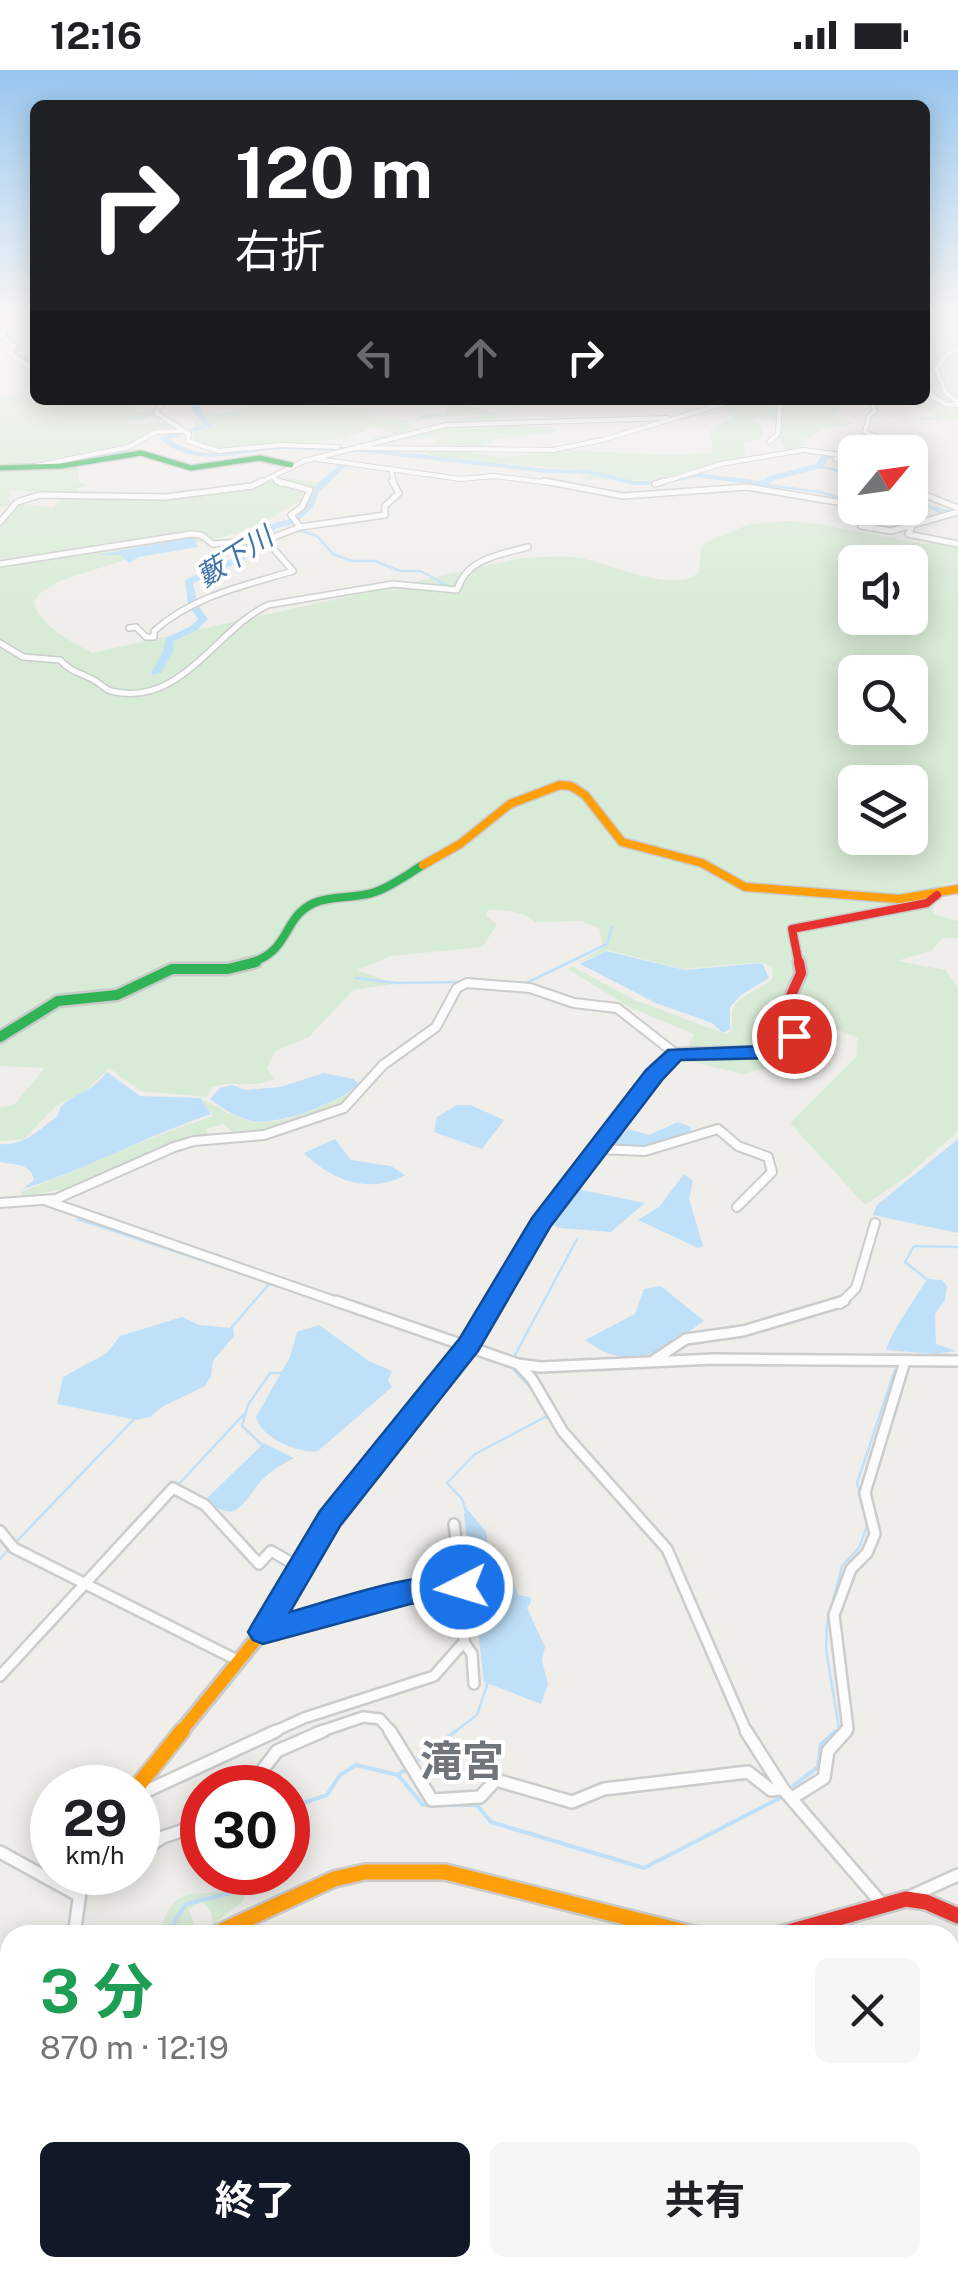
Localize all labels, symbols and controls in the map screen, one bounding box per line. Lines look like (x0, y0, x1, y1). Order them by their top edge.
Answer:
text: 12:16 (50, 13, 142, 58)
text: 120 m (235, 131, 433, 214)
icon: right (70, 140, 200, 270)
text: 右折 (235, 224, 325, 277)
icon: left (348, 330, 403, 385)
icon: ahead (453, 330, 508, 385)
icon: right (558, 330, 613, 385)
north arrow (838, 435, 928, 525)
map controls (838, 435, 928, 855)
water label: 藪下川 (190, 518, 281, 593)
button: sound (838, 545, 928, 635)
button: search (838, 655, 928, 745)
button: layers (838, 765, 928, 855)
pin (752, 994, 837, 1079)
icon: arrive (767, 1009, 822, 1064)
position arrow (410, 1535, 514, 1639)
district label: 滝宮 (420, 1736, 504, 1785)
speed limit sign: 30 (180, 1765, 310, 1895)
text: 29 (63, 1788, 127, 1847)
text: km/h (66, 1840, 124, 1870)
text: 3 分 (40, 1956, 153, 2027)
button: close (815, 1958, 920, 2063)
text: 870 m · 12:19 (40, 2029, 229, 2066)
button: 終了 (40, 2142, 470, 2257)
button: 共有 (490, 2142, 920, 2257)

